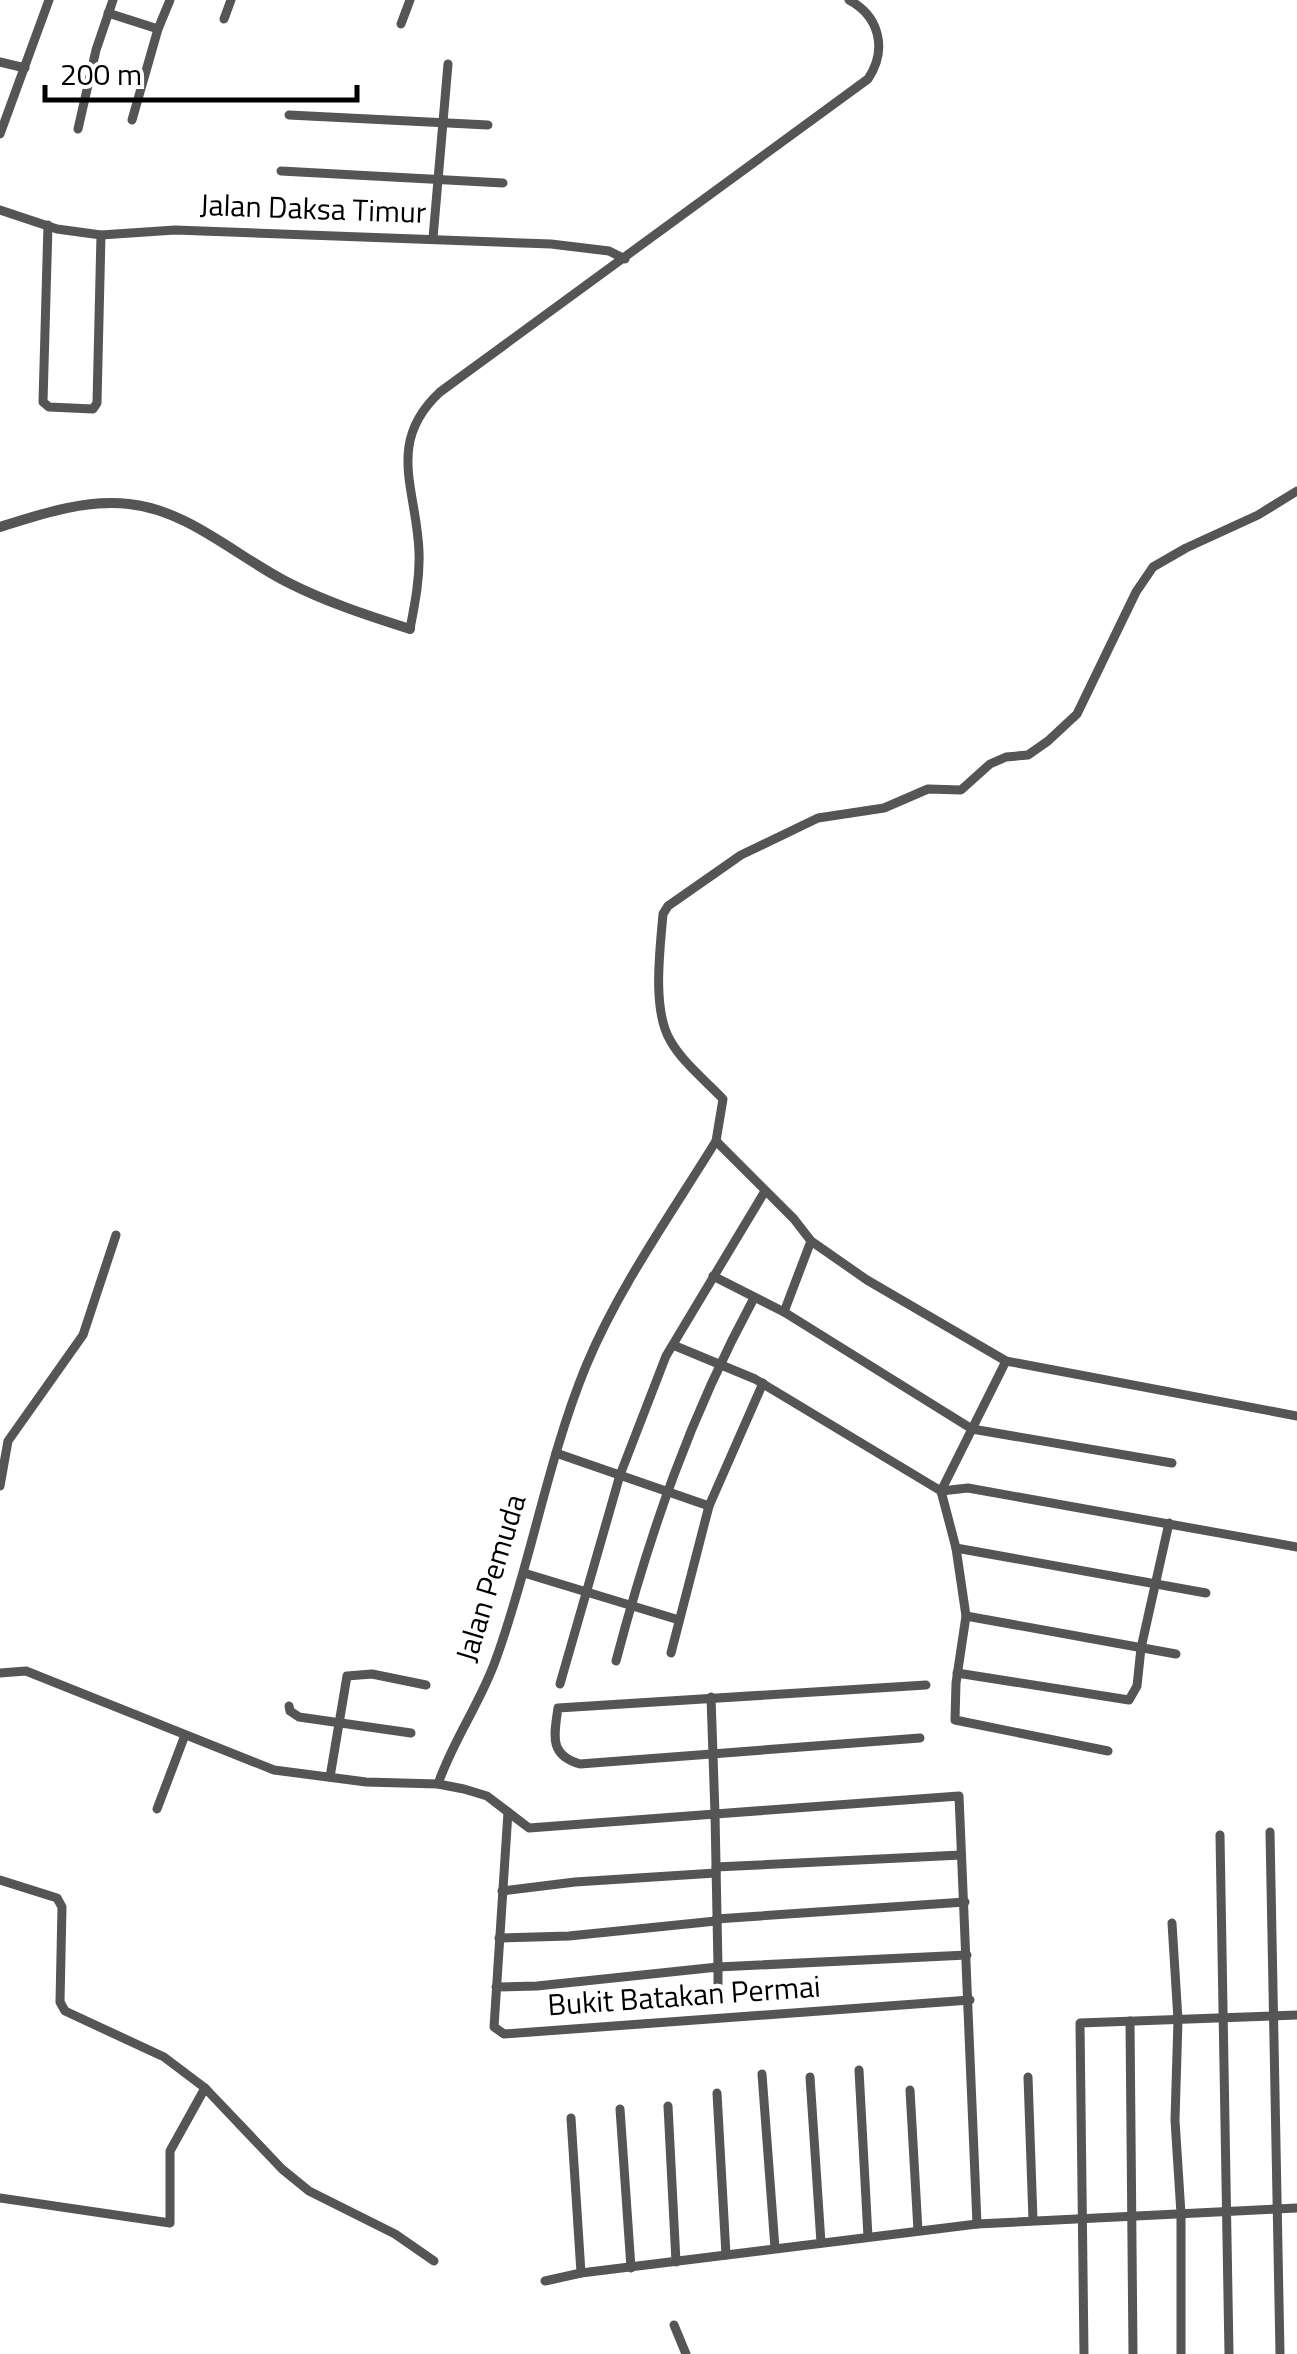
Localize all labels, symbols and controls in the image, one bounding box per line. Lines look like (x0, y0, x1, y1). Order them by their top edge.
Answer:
scale bar (45, 40, 358, 102)
text: 200 m (60, 51, 142, 97)
street label: Jalan Daksa Timur (199, 181, 427, 235)
street label: Jalan Pemuda (443, 1488, 537, 1667)
street label: Bukit Batakan Permai (546, 1963, 822, 2027)

